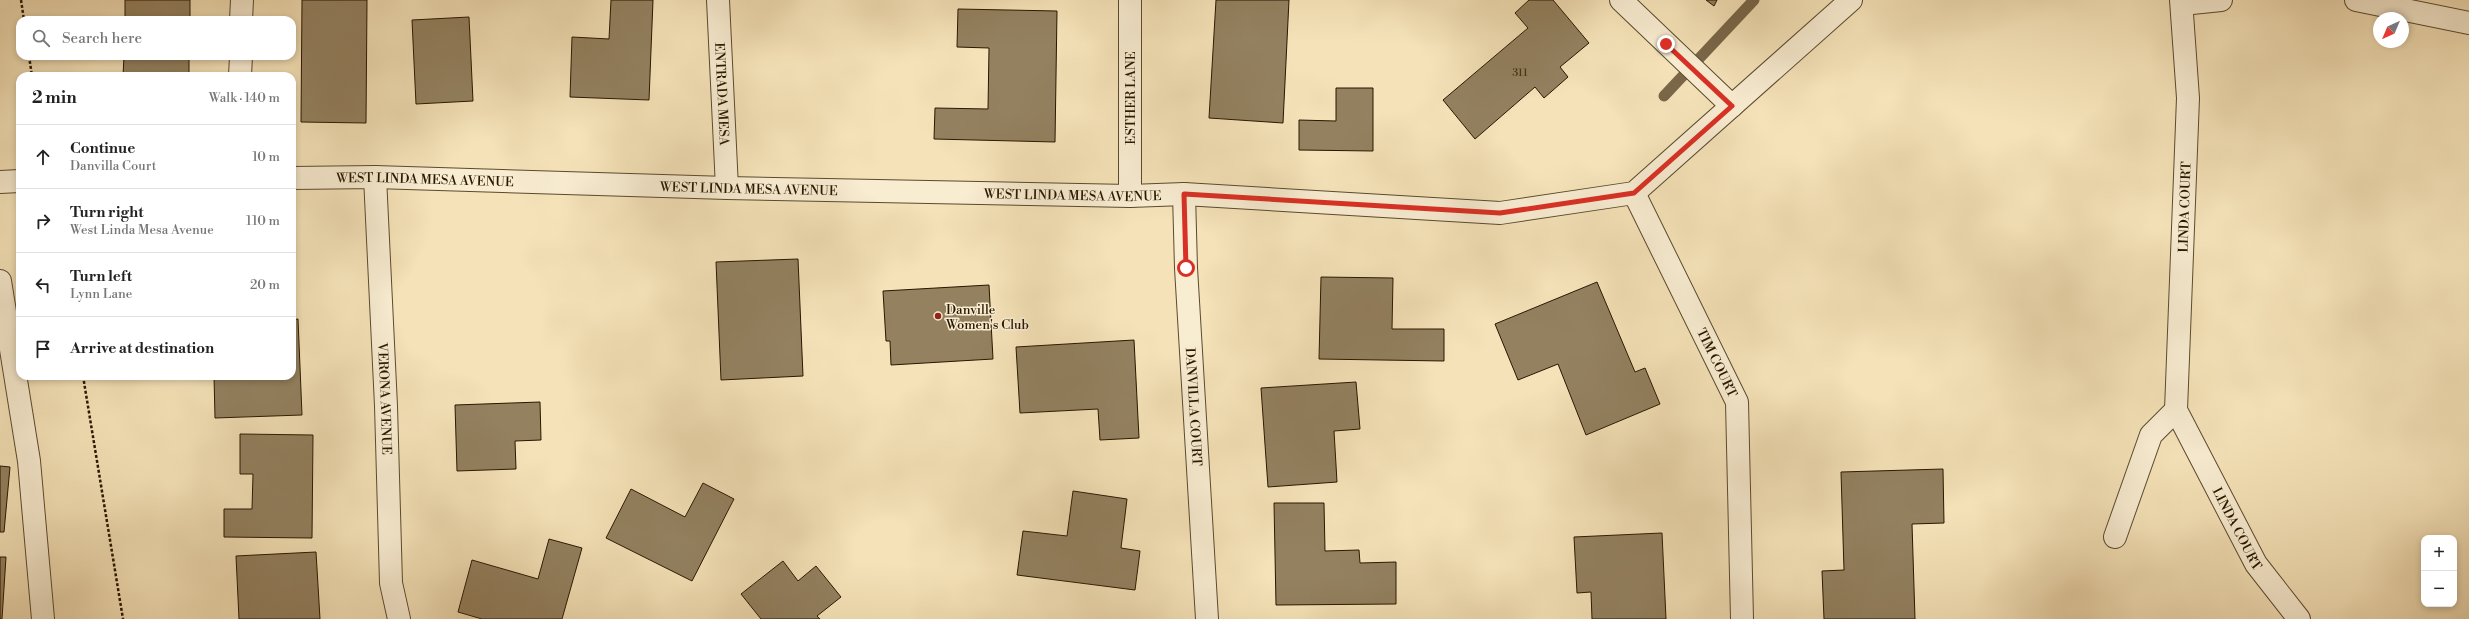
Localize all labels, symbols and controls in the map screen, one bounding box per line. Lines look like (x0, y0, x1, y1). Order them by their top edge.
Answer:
north arrow (2373, 12, 2409, 48)
search box (16, 16, 296, 60)
icon: search (30, 27, 52, 49)
text: Search here (62, 29, 142, 48)
route end (1657, 35, 1675, 53)
street label: ENTRADA MESA (711, 42, 732, 147)
street label: ESTHER LANE (1123, 51, 1139, 145)
house number: 311 (1512, 66, 1528, 80)
text: 2 min (32, 87, 77, 109)
text: Walk · 140 m (209, 90, 280, 106)
text: Continue (70, 139, 135, 158)
icon: ahead (32, 146, 54, 168)
text: 10 m (252, 149, 280, 165)
text: Danvilla Court (70, 158, 156, 174)
street label: LINDA COURT (2175, 161, 2195, 253)
street label: WEST LINDA MESA AVENUE (335, 170, 514, 190)
street label: WEST LINDA MESA AVENUE (659, 179, 838, 199)
street label: WEST LINDA MESA AVENUE (983, 186, 1162, 205)
text: Turn right (70, 203, 144, 222)
icon: right (32, 210, 54, 232)
text: 110 m (246, 213, 280, 229)
text: West Linda Mesa Avenue (70, 222, 214, 238)
route start (1177, 259, 1195, 277)
text: Turn left (70, 267, 132, 286)
icon: left (32, 274, 54, 296)
text: 20 m (250, 277, 280, 293)
text: Lynn Lane (70, 286, 132, 302)
place label: Danville Women's Club (945, 302, 1029, 333)
marker: Danville Women's Club (933, 311, 943, 321)
street label: TIM COURT (1693, 326, 1740, 400)
icon: arrive (32, 338, 54, 360)
text: Arrive at destination (70, 339, 214, 358)
street label: VERONA AVENUE (374, 341, 394, 455)
street label: DANVILLA COURT (1182, 347, 1205, 466)
street label: LINDA COURT (2209, 485, 2265, 574)
map controls (2421, 535, 2457, 607)
button: + (2421, 535, 2457, 571)
button: − (2421, 571, 2457, 607)

